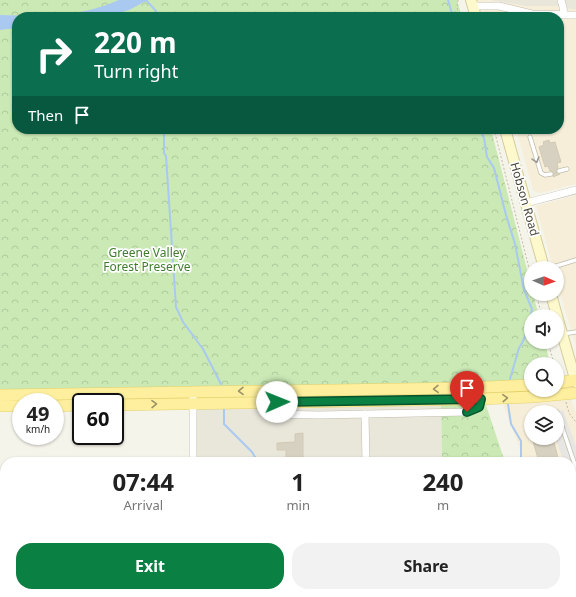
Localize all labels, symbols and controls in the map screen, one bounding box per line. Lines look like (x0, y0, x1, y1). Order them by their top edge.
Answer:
text: 220 m (94, 23, 177, 61)
icon: right (28, 28, 80, 80)
text: Turn right (94, 59, 178, 83)
icon: arrive (71, 104, 93, 126)
text: Then (28, 105, 63, 125)
one-way arrow (532, 157, 540, 164)
street label: Hobson Road (506, 160, 544, 238)
park label: Greene Valley Forest Preserve (103, 244, 191, 275)
north arrow (524, 261, 564, 301)
map controls (524, 261, 564, 445)
button: sound (524, 309, 564, 349)
button: search (524, 357, 564, 397)
pin (450, 371, 484, 412)
icon: arrive (456, 377, 478, 399)
position arrow (256, 381, 298, 423)
one-way arrow (433, 384, 439, 393)
one-way arrow (238, 387, 244, 396)
speed limit sign: 60 (72, 393, 124, 445)
one-way arrow (502, 394, 508, 403)
text: 49 (27, 400, 49, 427)
one-way arrow (151, 400, 157, 408)
button: layers (524, 405, 564, 445)
text: km/h (26, 422, 50, 436)
text: 07:44 (112, 465, 174, 498)
text: 1 (291, 465, 305, 498)
text: 240 (422, 465, 464, 498)
text: Arrival (123, 496, 163, 514)
text: min (286, 496, 310, 514)
text: m (437, 496, 449, 514)
button: Exit (16, 543, 284, 589)
button: Share (292, 543, 560, 589)

